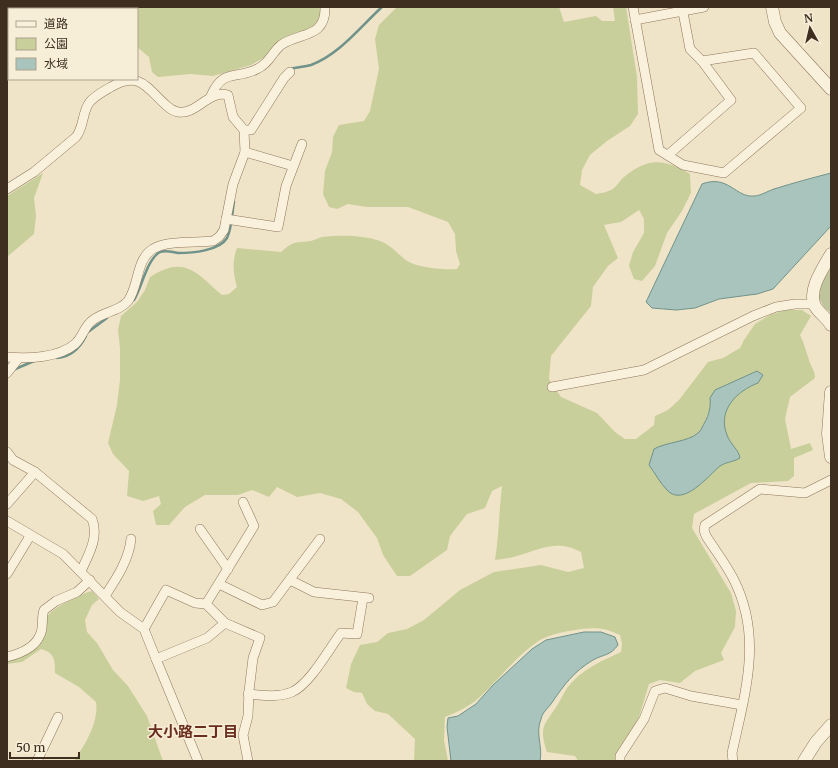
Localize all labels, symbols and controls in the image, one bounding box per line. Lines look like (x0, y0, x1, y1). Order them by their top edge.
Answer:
legend (8, 8, 138, 80)
north arrow (790, 8, 830, 48)
text: N (803, 11, 814, 26)
text: 道路 (44, 16, 68, 31)
text: 公園 (44, 36, 68, 51)
text: 水域 (44, 56, 68, 71)
district label: 大小路二丁目 (148, 722, 238, 741)
scale bar (10, 734, 79, 760)
text: 50 m (16, 740, 45, 755)

